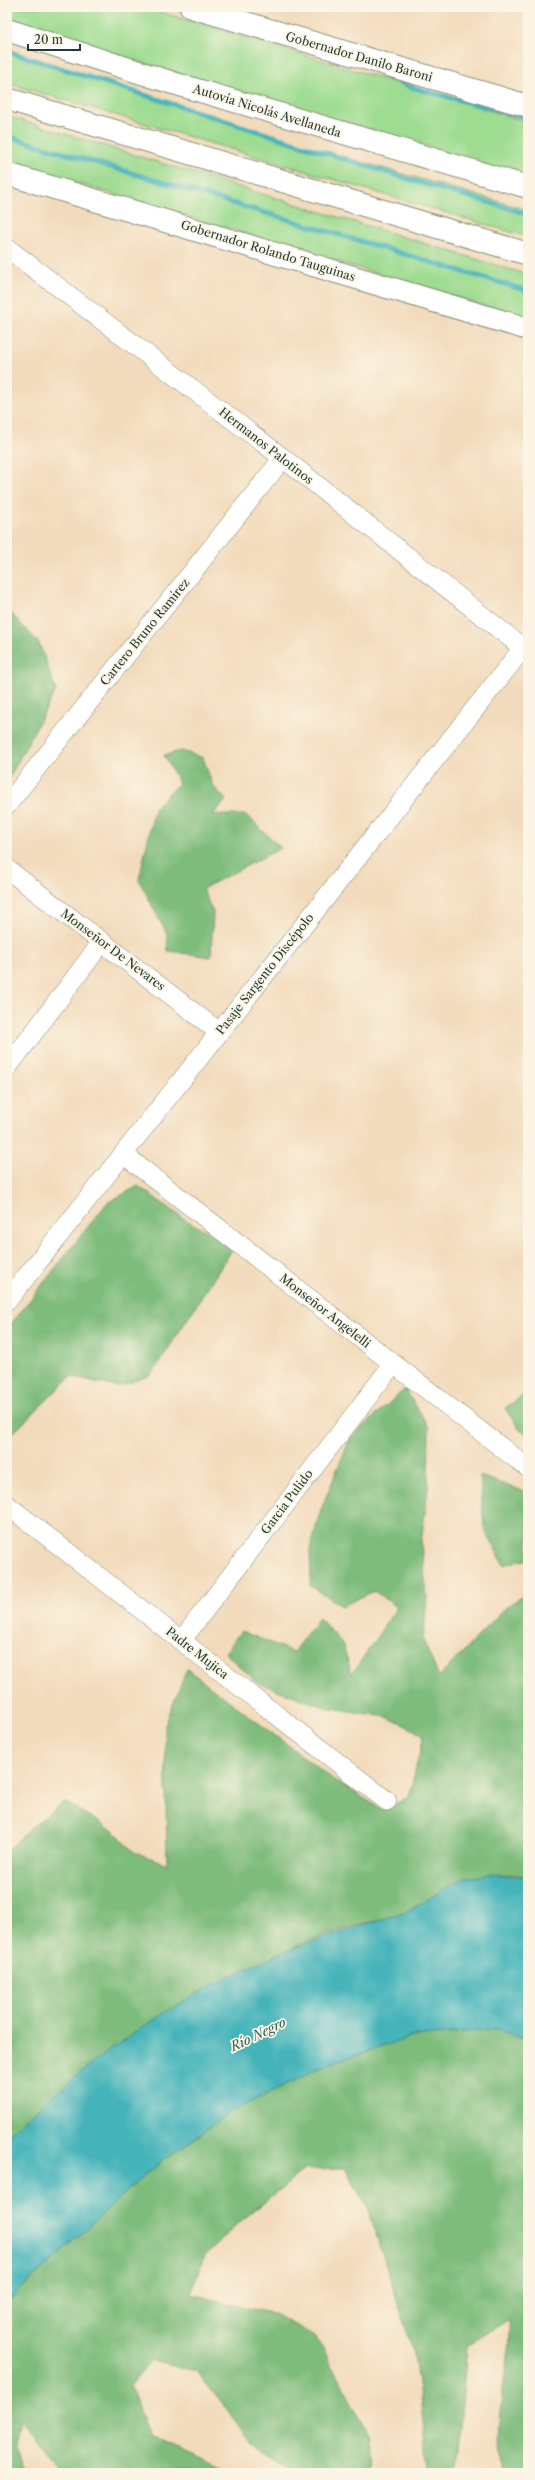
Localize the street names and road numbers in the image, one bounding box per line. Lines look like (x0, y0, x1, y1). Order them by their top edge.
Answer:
street label: Gobernador Danilo Baroni (284, 28, 435, 85)
street label: Autovía Nicolás Avellaneda (190, 81, 344, 140)
street label: Gobernador Rolando Tauguinas (179, 217, 357, 284)
street label: Hermanos Palotinos (216, 404, 316, 487)
street label: Cartero Bruno Ramírez (97, 575, 192, 688)
street label: Monseñor De Nevares (58, 906, 168, 994)
street label: Pasaje Sargento Discépolo (213, 910, 317, 1037)
street label: Monseñor Angelelli (277, 1270, 374, 1351)
street label: García Pulido (257, 1466, 316, 1537)
street label: Padre Mujica (163, 1624, 232, 1682)

